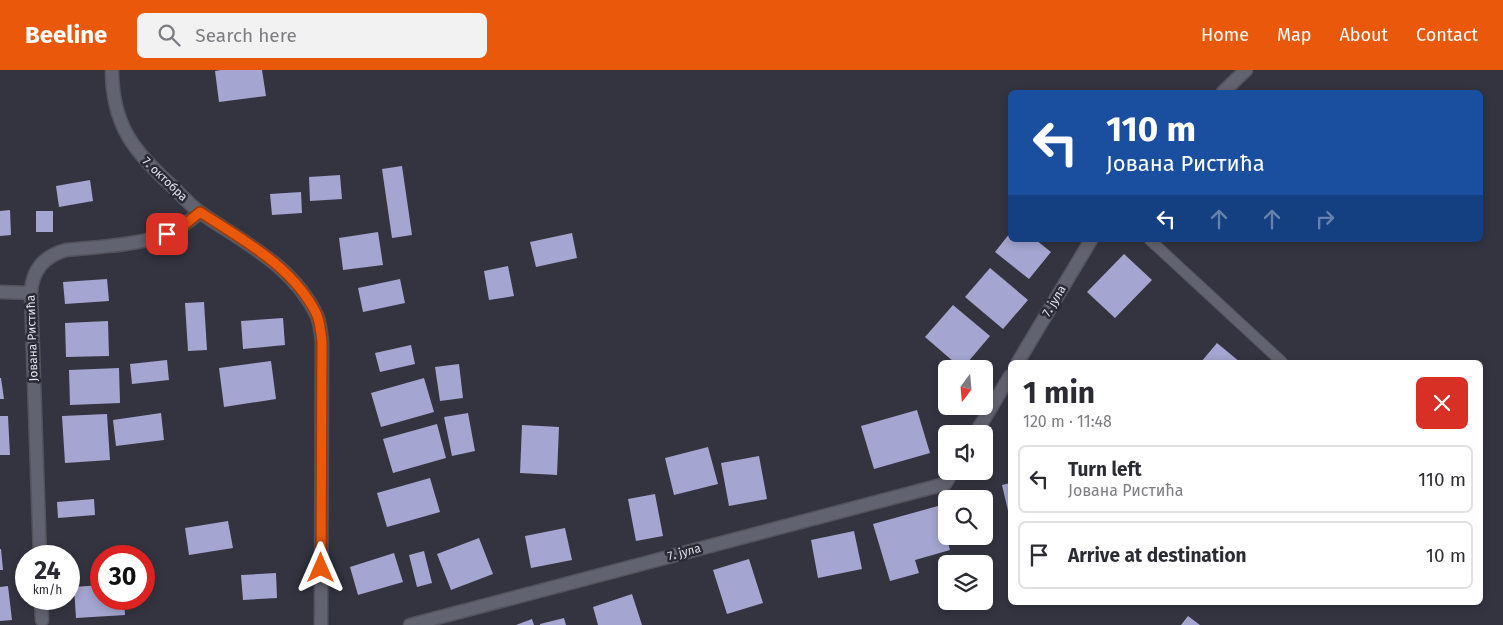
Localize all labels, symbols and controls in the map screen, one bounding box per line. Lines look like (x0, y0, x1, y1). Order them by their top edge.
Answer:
search box (137, 13, 487, 58)
text: Beeline (25, 21, 107, 49)
icon: search (155, 21, 183, 49)
text: Search here (195, 24, 297, 47)
text: Home (1201, 24, 1249, 46)
text: Map (1277, 24, 1311, 46)
text: About (1339, 24, 1388, 46)
text: Contact (1416, 24, 1478, 46)
text: 110 m (1106, 108, 1196, 150)
icon: left (1023, 110, 1088, 175)
text: Јована Ристића (1106, 150, 1265, 177)
street label: 7. октобра (140, 154, 190, 204)
icon: left (1152, 205, 1180, 233)
icon: ahead (1205, 205, 1233, 233)
icon: ahead (1258, 205, 1286, 233)
icon: right (1311, 205, 1339, 233)
pin (146, 213, 188, 255)
icon: arrive (153, 220, 181, 248)
street label: 7. јула (1039, 283, 1069, 319)
street label: Јована Ристића (23, 294, 41, 382)
north arrow (938, 360, 992, 415)
map controls (938, 360, 993, 610)
text: 1 min (1023, 375, 1095, 411)
button: close (1416, 377, 1468, 429)
text: 120 m · 11:48 (1023, 412, 1112, 431)
button: sound (938, 425, 993, 480)
text: Turn left (1068, 458, 1142, 481)
icon: left (1025, 465, 1053, 493)
text: 110 m (1418, 468, 1466, 491)
text: Јована Ристића (1068, 481, 1183, 500)
button: search (938, 490, 993, 545)
position arrow (294, 541, 346, 593)
street label: 7. јула (666, 541, 702, 563)
icon: arrive (1025, 541, 1053, 569)
text: Arrive at destination (1068, 544, 1247, 567)
text: 10 m (1426, 544, 1466, 567)
speed limit sign: 30 (90, 545, 155, 610)
button: layers (938, 555, 993, 610)
text: 24 (34, 556, 61, 586)
text: km/h (33, 583, 62, 597)

